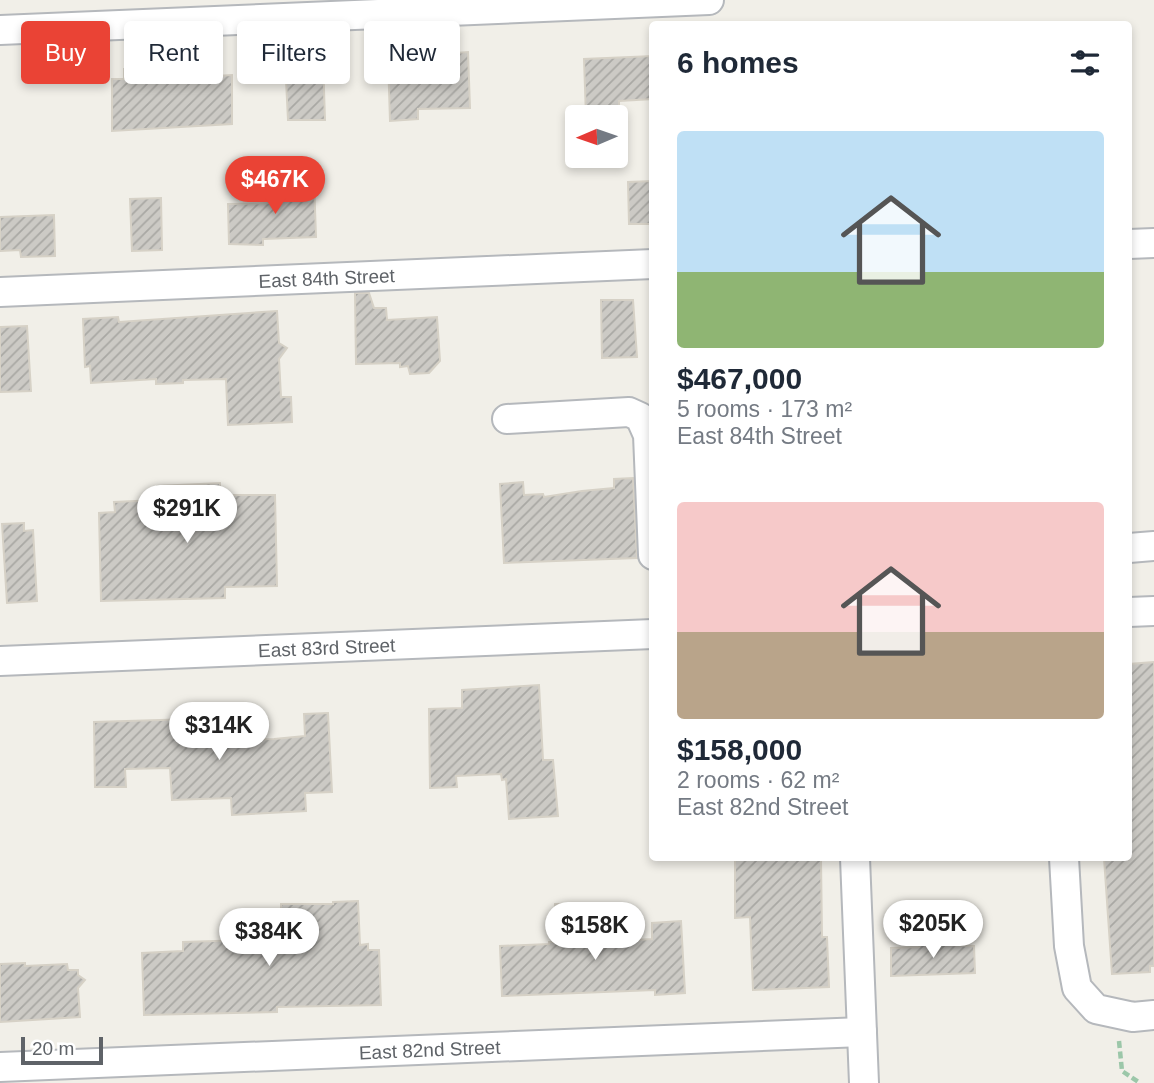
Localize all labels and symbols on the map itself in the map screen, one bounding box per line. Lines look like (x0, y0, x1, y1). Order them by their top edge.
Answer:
north arrow (565, 105, 628, 168)
pin: $467K (226, 156, 324, 216)
street label: East 84th Street (258, 265, 396, 292)
pin: $291K (138, 486, 236, 545)
street label: East 83rd Street (258, 635, 397, 661)
pin: $314K (170, 702, 268, 762)
pin: $205K (884, 900, 982, 960)
pin: $158K (546, 902, 644, 962)
pin: $384K (220, 908, 318, 968)
scale bar (21, 1034, 103, 1066)
street label: East 82nd Street (358, 1037, 502, 1063)

